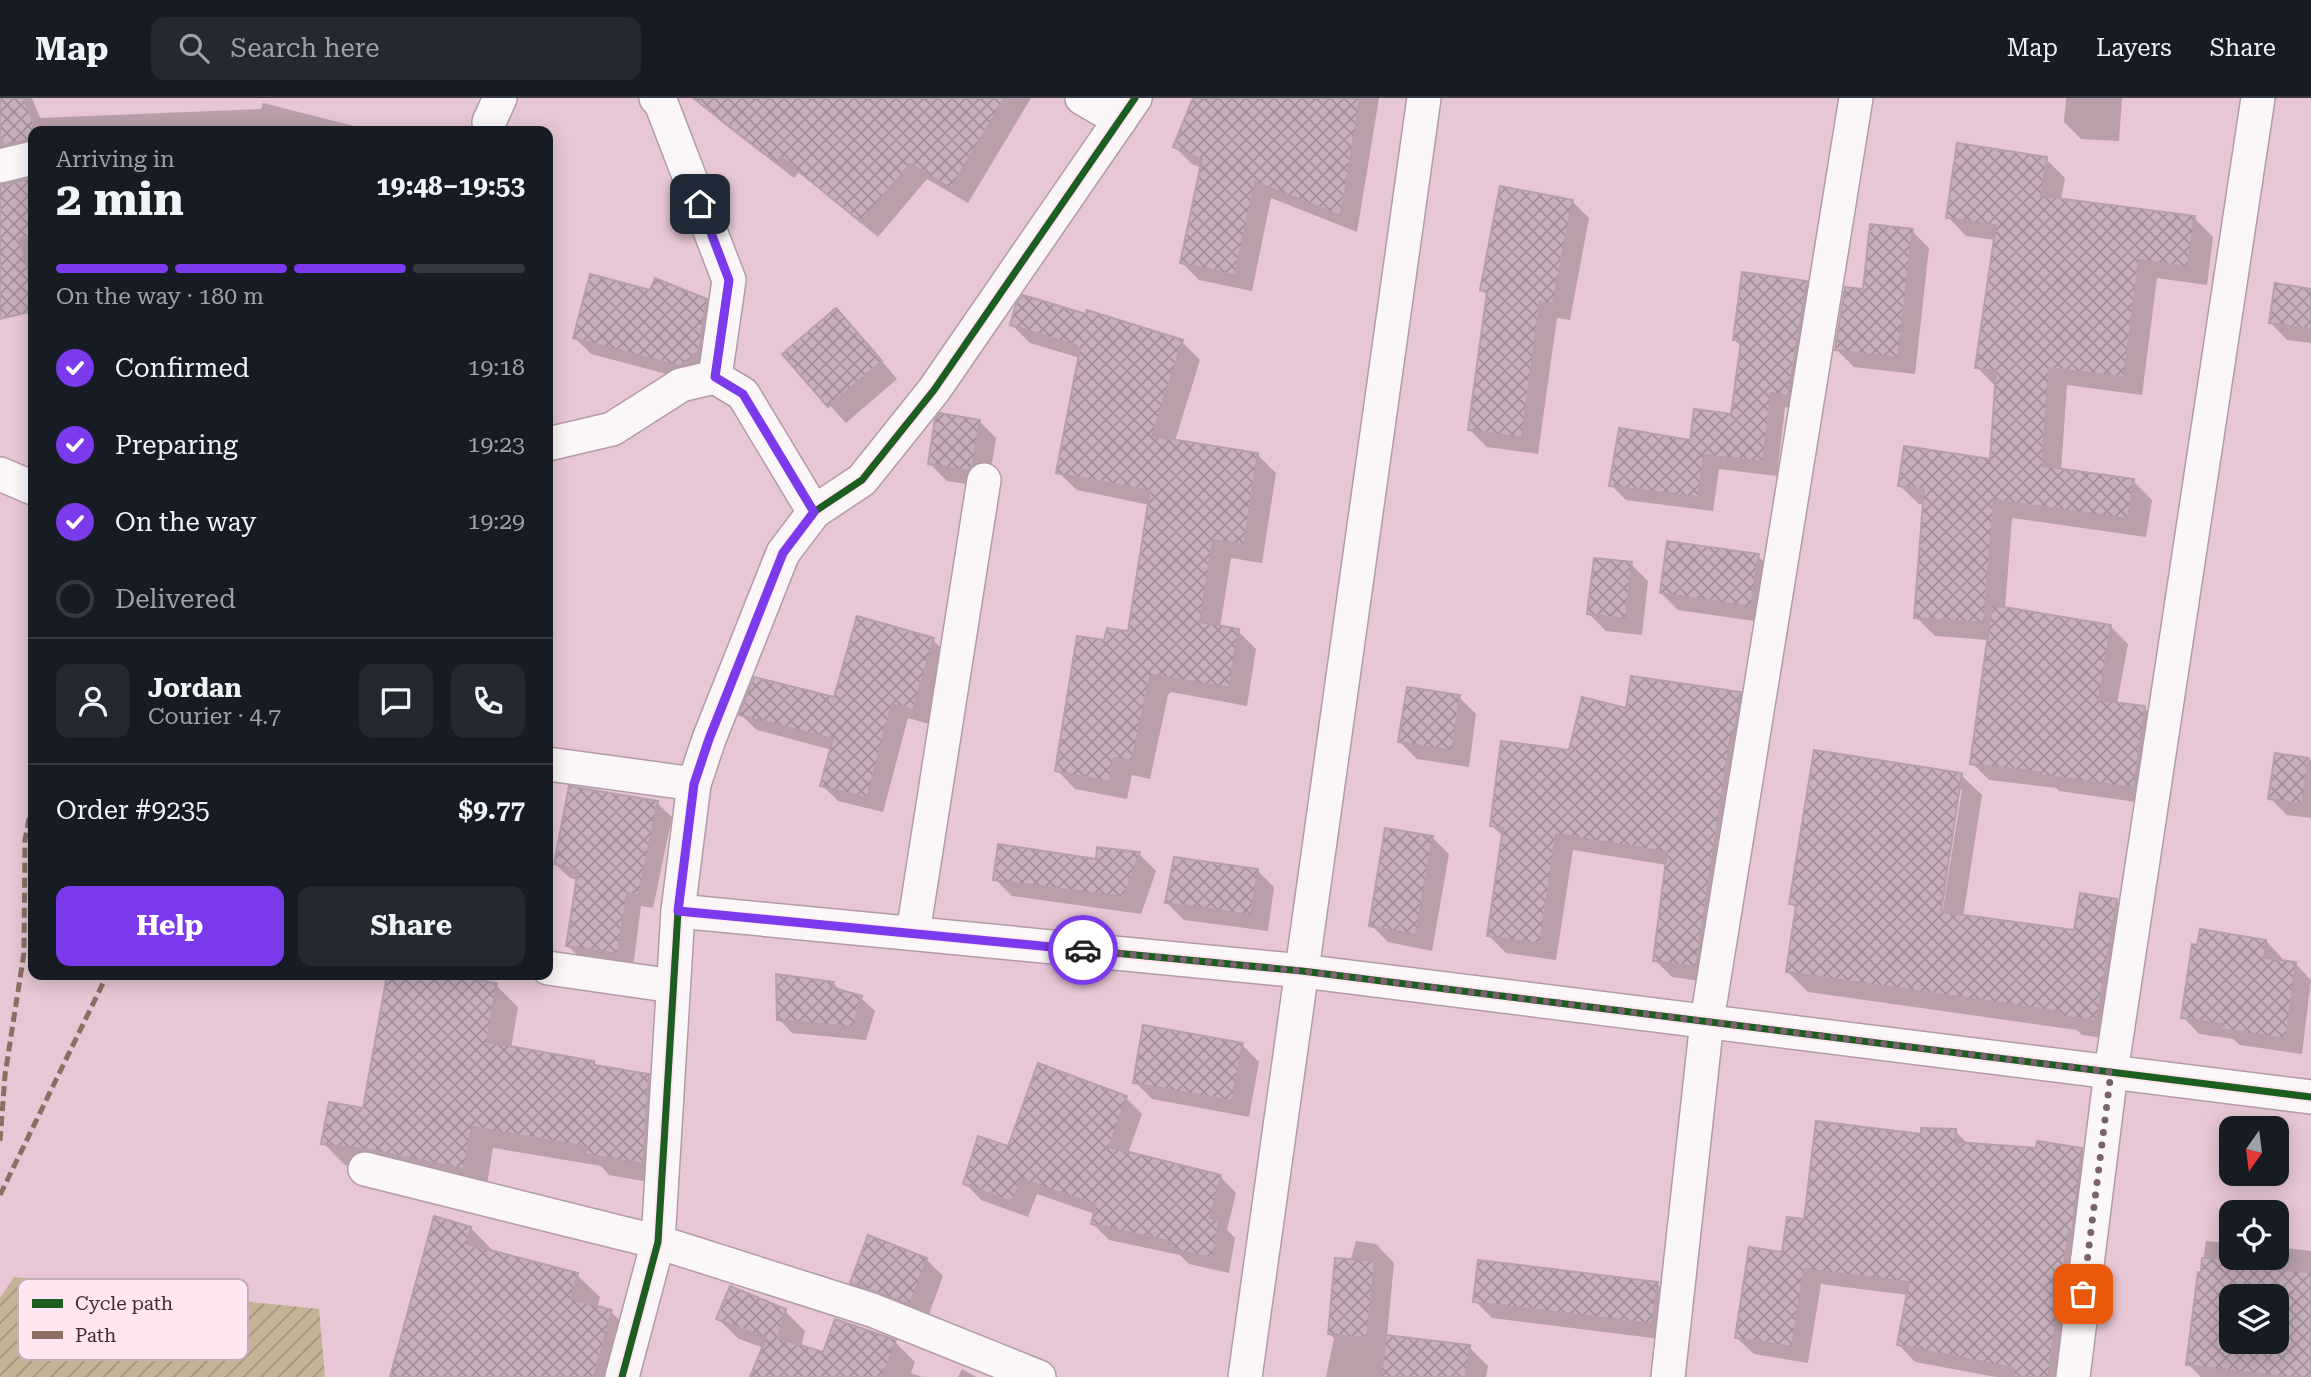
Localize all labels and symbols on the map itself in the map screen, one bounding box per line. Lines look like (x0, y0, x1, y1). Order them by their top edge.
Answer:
pin (670, 174, 730, 234)
courier (1048, 915, 1118, 985)
north arrow (2219, 1116, 2289, 1186)
pin (2053, 1264, 2113, 1324)
legend (18, 1279, 248, 1360)
text: Cycle path (75, 1292, 173, 1315)
text: Path (75, 1324, 116, 1347)

